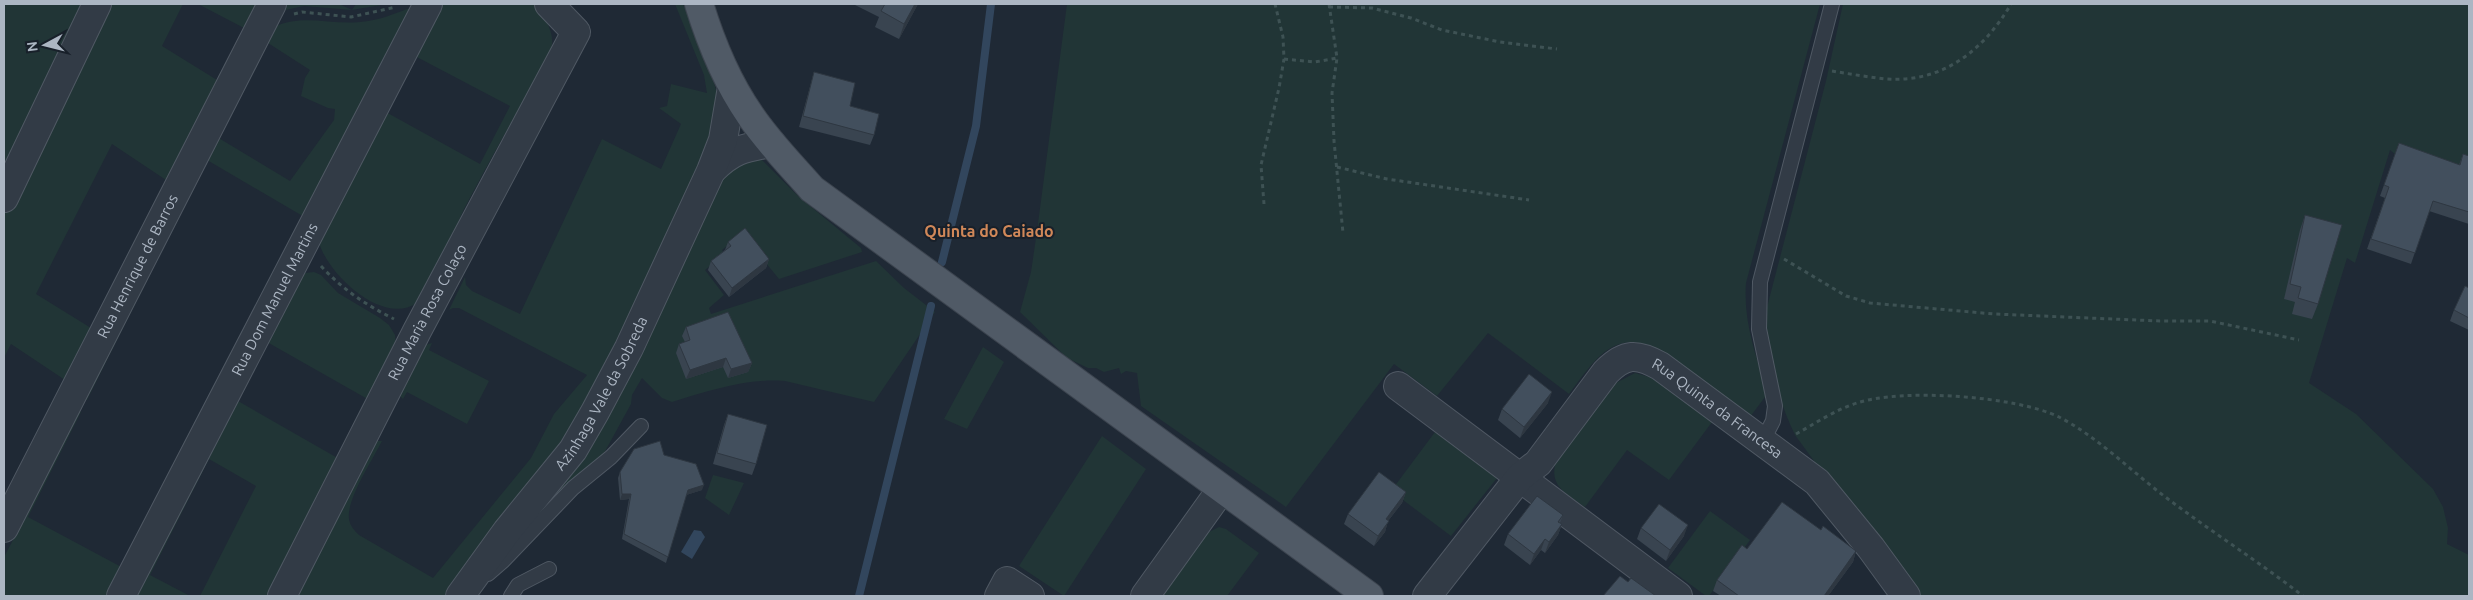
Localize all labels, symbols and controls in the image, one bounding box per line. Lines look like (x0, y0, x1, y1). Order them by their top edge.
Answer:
north arrow (20, 20, 70, 70)
text: N (24, 40, 41, 53)
street label: Rua Henrique de Barros (94, 191, 181, 341)
street label: Rua Dom Manuel Martins (228, 220, 321, 378)
district label: Quinta do Caiado (924, 222, 1054, 240)
street label: Rua Maria Rosa Colaço (384, 241, 470, 383)
street label: Azinhaga Vale da Sobreda (551, 314, 650, 473)
street label: Rua Quinta da Francesa (1649, 354, 1786, 462)

